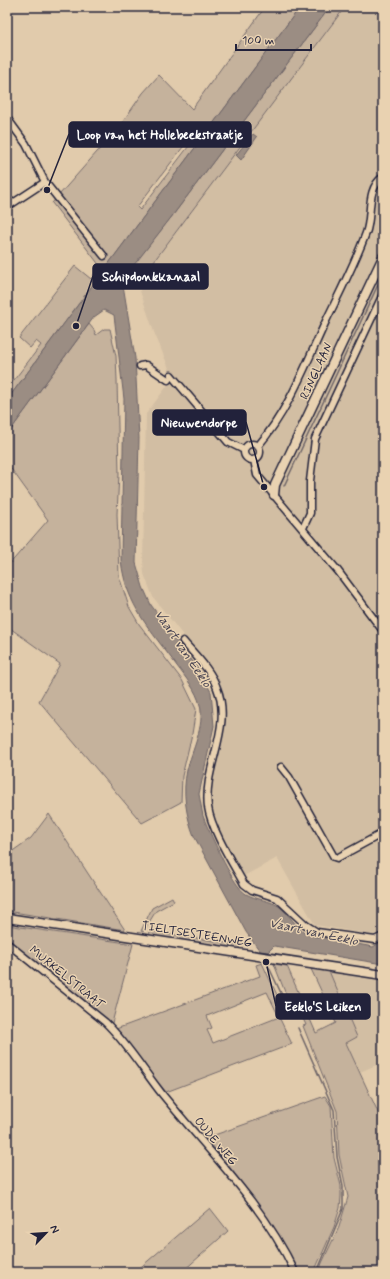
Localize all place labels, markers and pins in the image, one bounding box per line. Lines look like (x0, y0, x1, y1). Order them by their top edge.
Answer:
callout: Loop van het Hollebeekstraatje (69, 122, 251, 147)
callout: Schipdonkkanaal (93, 264, 208, 289)
callout: Nieuwendorpe (153, 410, 246, 435)
callout: Eeklo'S Leiken (276, 994, 370, 1019)

